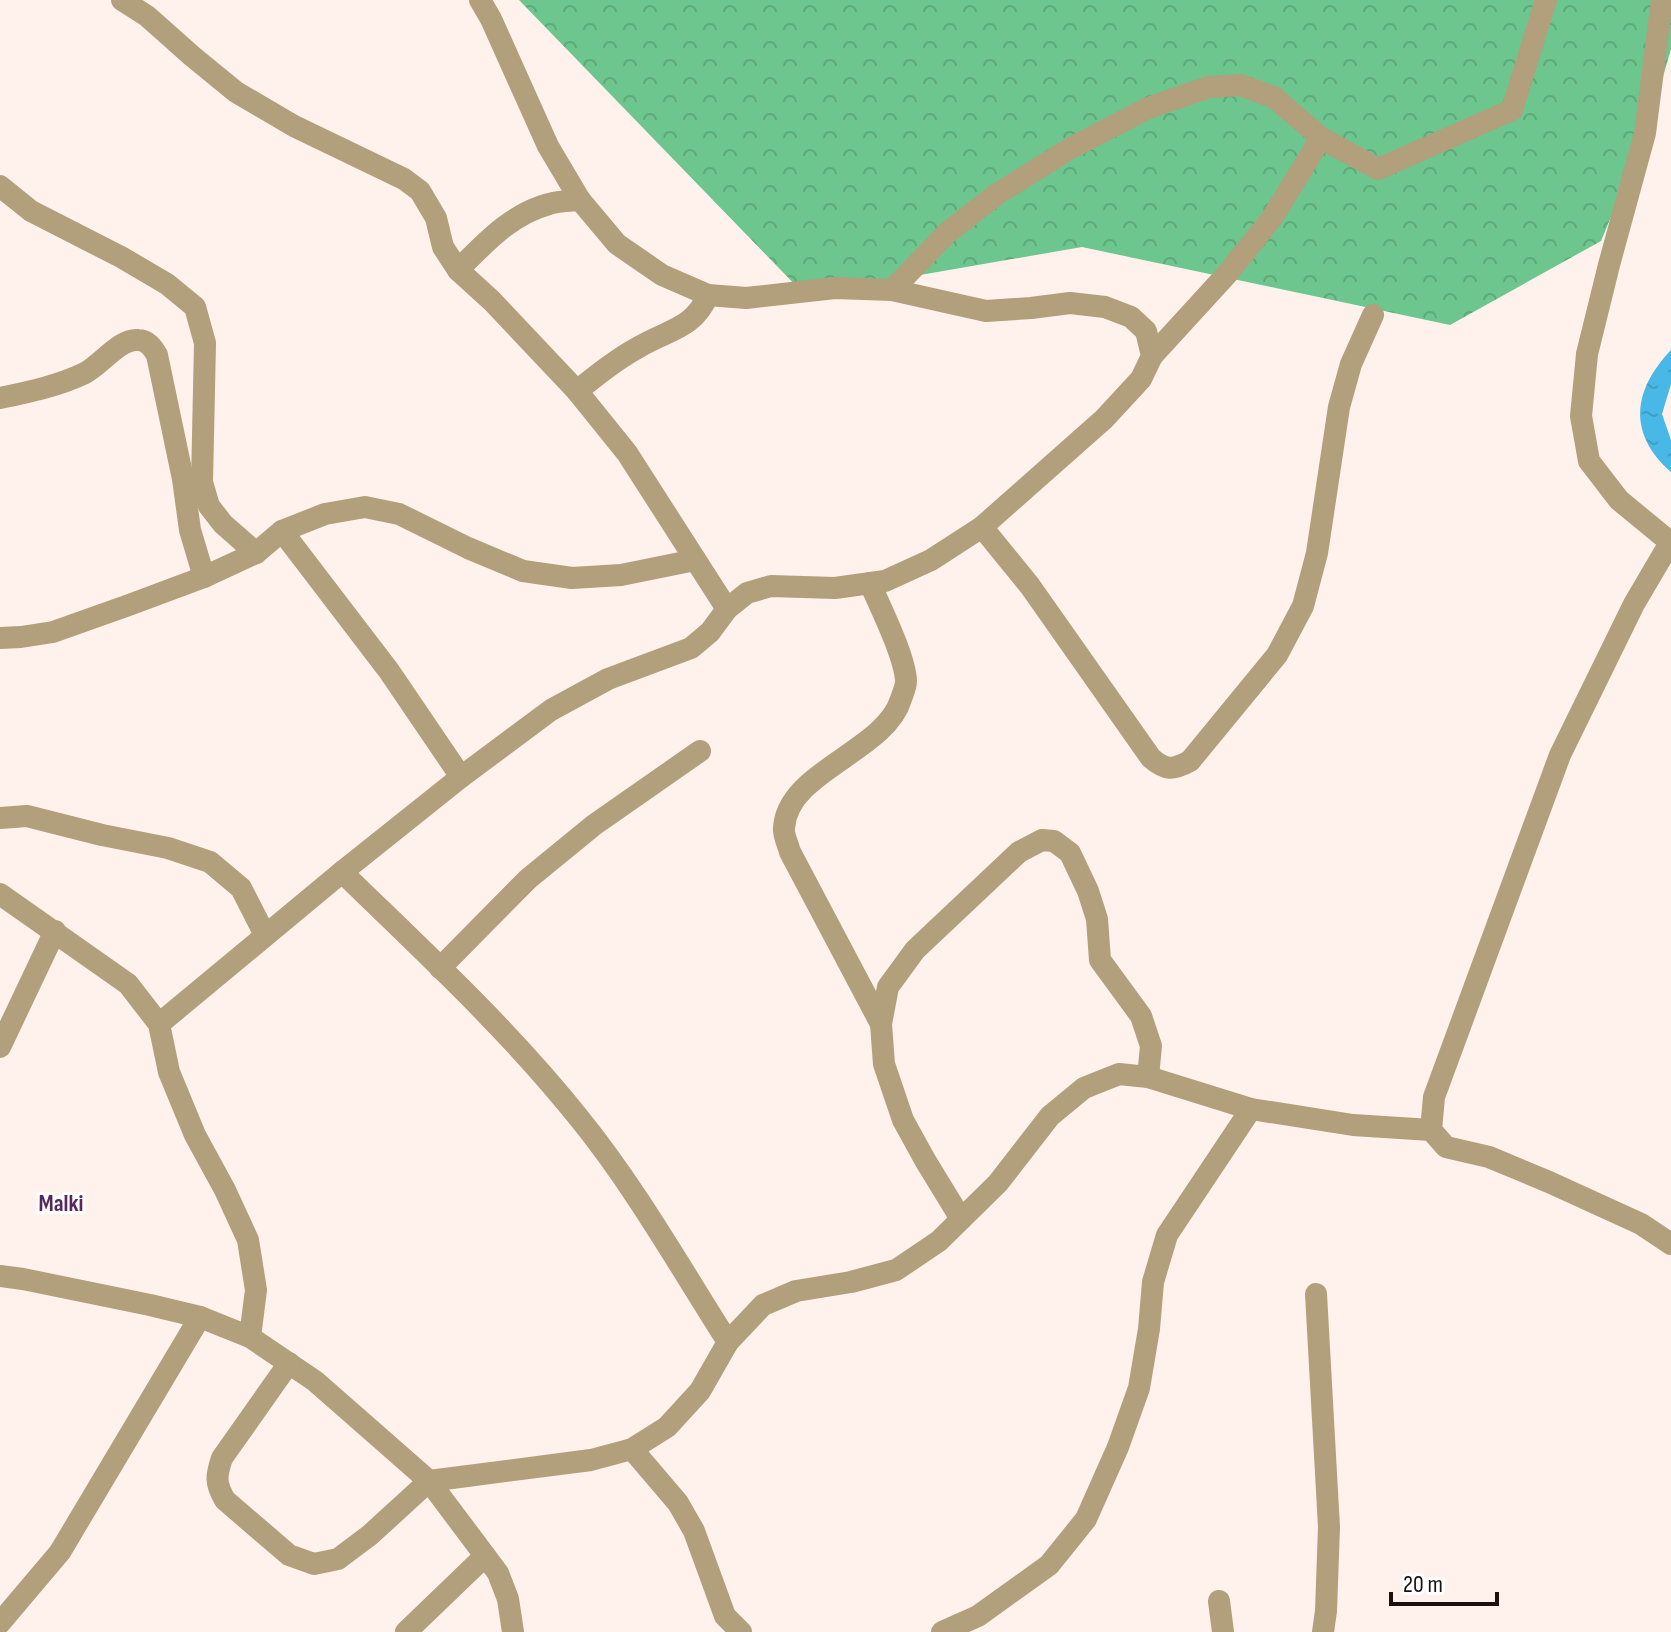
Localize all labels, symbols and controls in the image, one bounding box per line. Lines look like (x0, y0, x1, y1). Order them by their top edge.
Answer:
district label: Malki (39, 1189, 84, 1218)
scale bar (1391, 1556, 1497, 1606)
text: 20 m (1403, 1570, 1443, 1599)

